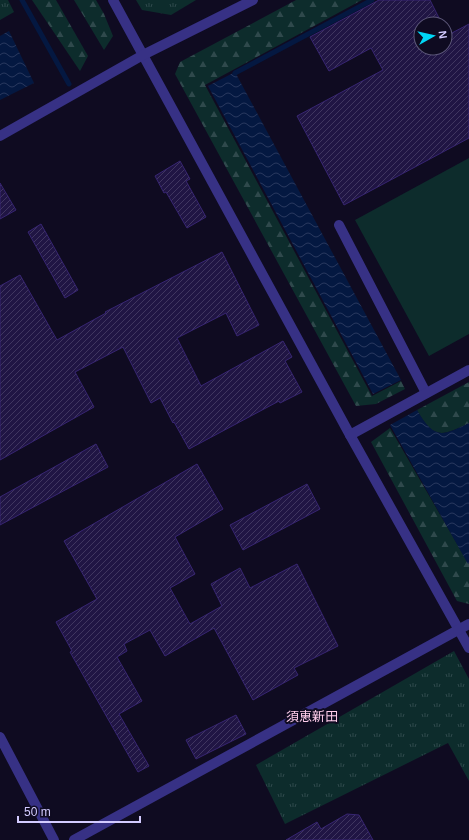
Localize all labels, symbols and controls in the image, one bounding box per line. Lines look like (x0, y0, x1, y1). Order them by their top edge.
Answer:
north arrow (413, 16, 453, 56)
text: N (436, 30, 449, 39)
district label: 須恵新田 (286, 709, 338, 724)
scale bar (18, 798, 140, 824)
text: 50 m (24, 805, 51, 819)

